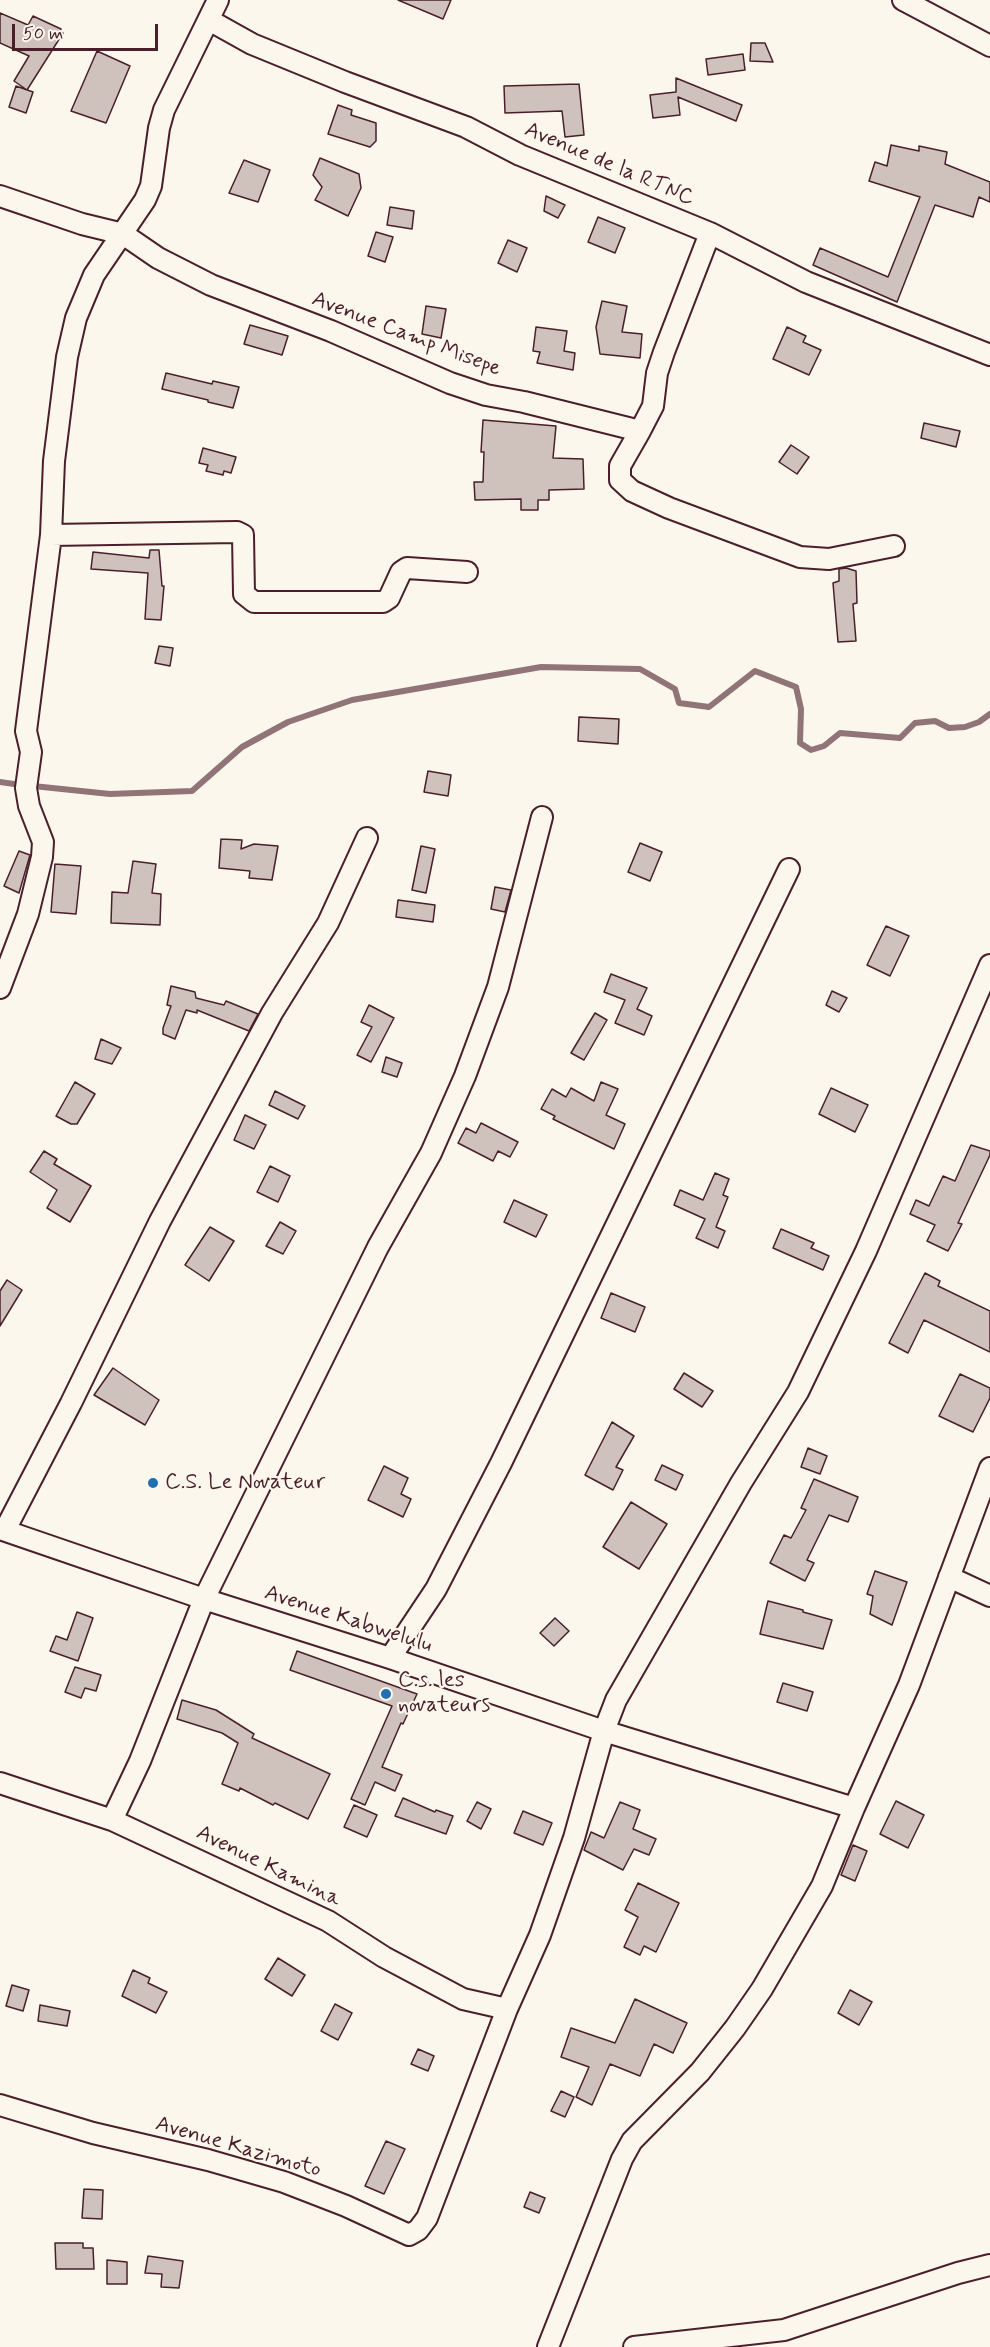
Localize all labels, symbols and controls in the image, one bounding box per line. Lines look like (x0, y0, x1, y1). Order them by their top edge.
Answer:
scale bar (15, 12, 160, 50)
text: 50 m (23, 22, 63, 46)
street label: Avenue de la RTNC (520, 117, 698, 213)
street label: Avenue Camp Misepe (308, 287, 504, 383)
place label: C.S. Le Novateur (165, 1470, 325, 1496)
marker: C.S. Le Novateur (146, 1476, 160, 1490)
street label: Avenue Kabwelulu (261, 1580, 435, 1660)
place label: C.s. les novateurs (398, 1668, 490, 1720)
marker: C.s. les novateurs (379, 1687, 393, 1701)
street label: Avenue Kamina (191, 1821, 345, 1913)
street label: Avenue Kazimoto (152, 2112, 324, 2184)

